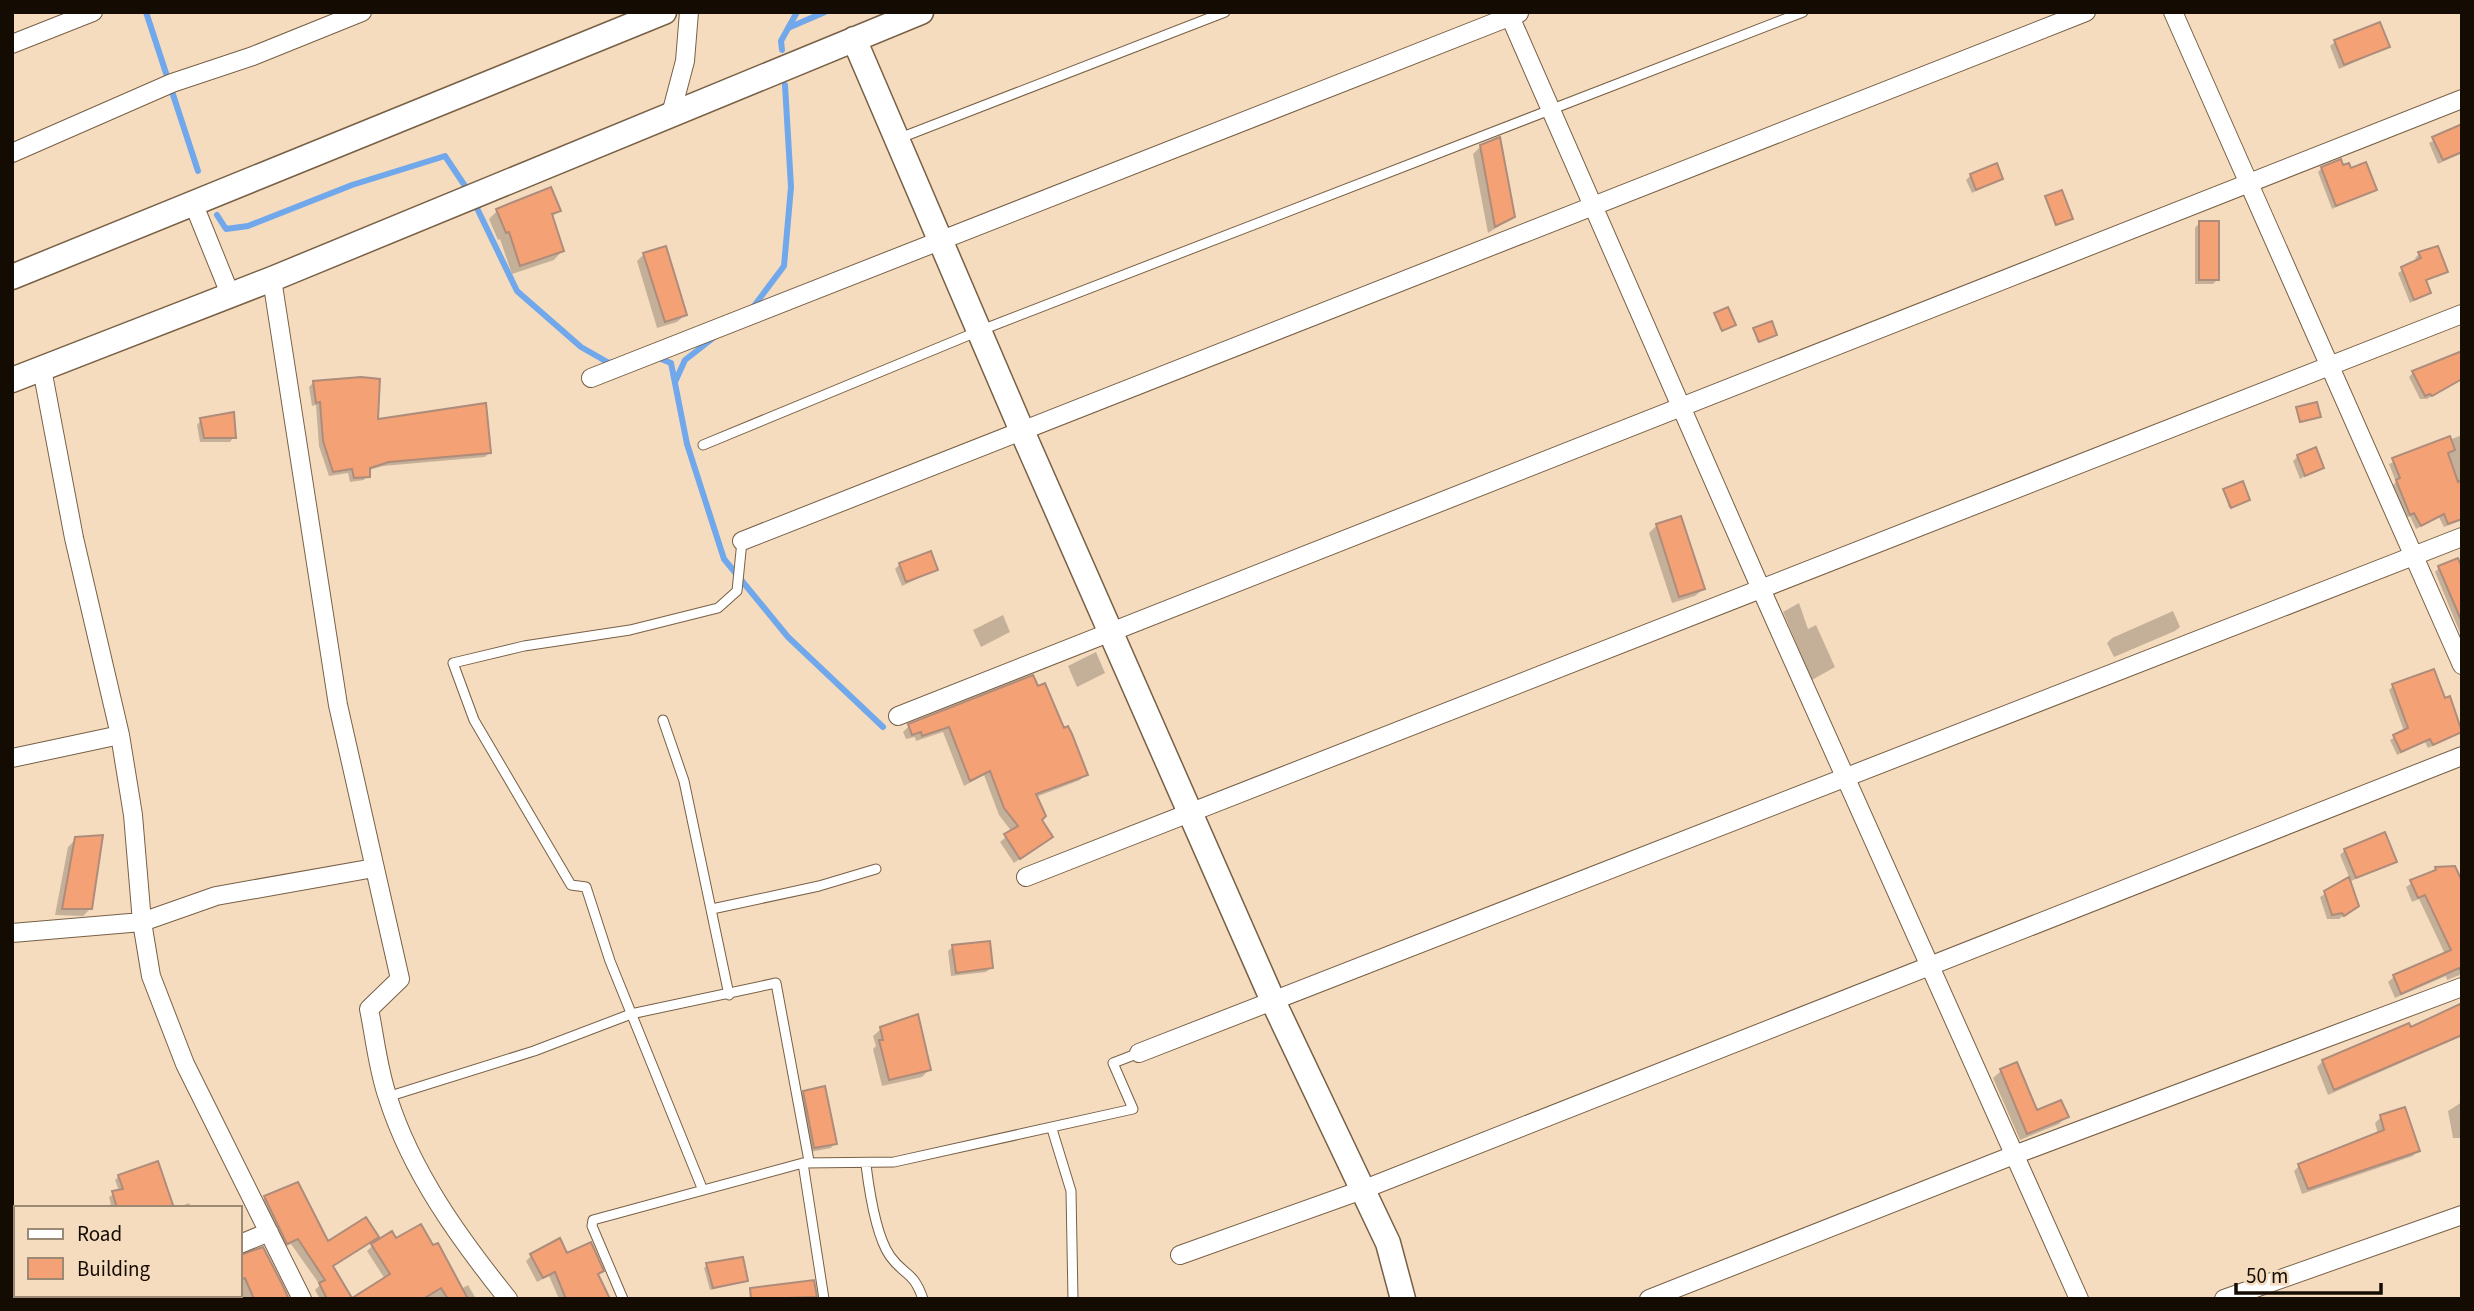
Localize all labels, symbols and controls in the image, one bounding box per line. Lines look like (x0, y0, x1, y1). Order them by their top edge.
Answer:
legend (14, 1206, 242, 1297)
text: Road (77, 1219, 122, 1249)
scale bar (2236, 1252, 2381, 1296)
text: Building (77, 1254, 151, 1284)
text: 50 m (2246, 1261, 2288, 1291)

